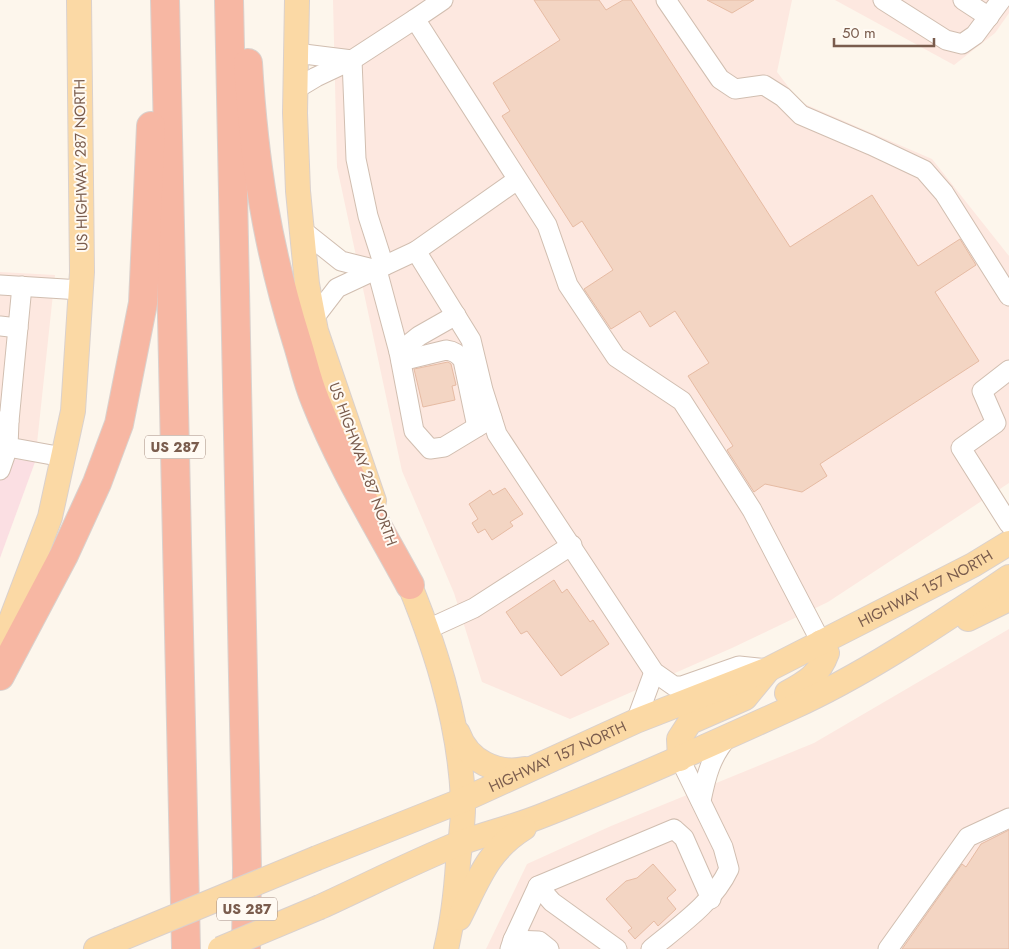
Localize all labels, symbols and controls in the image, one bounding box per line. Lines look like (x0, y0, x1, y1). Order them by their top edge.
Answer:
scale bar (834, 15, 934, 47)
text: 50 m (842, 22, 876, 44)
street label: US HIGHWAY 287 NORTH (68, 79, 94, 251)
street label: US HIGHWAY 287 NORTH (323, 379, 403, 549)
road number: US 287 (145, 436, 205, 458)
street label: HIGHWAY 157 NORTH (854, 544, 997, 633)
street label: HIGHWAY 157 NORTH (485, 716, 630, 798)
road number: US 287 (217, 898, 277, 921)

